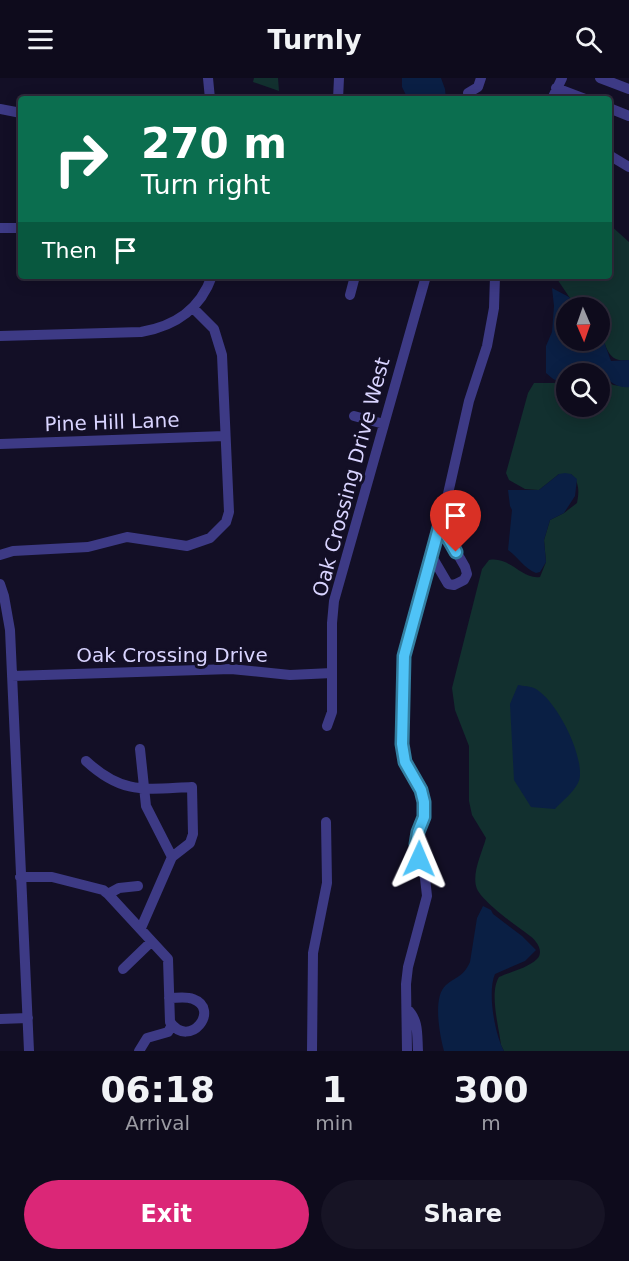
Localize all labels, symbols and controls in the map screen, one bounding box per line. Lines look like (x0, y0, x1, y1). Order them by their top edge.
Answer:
icon: menu (24, 23, 57, 56)
icon: search (572, 23, 605, 56)
text: Turnly (267, 24, 362, 55)
text: 270 m (141, 119, 287, 168)
icon: right (42, 120, 120, 198)
text: Turn right (141, 169, 270, 200)
icon: arrive (109, 234, 142, 267)
text: Then (42, 238, 97, 263)
north arrow (556, 297, 610, 351)
map controls (556, 297, 610, 417)
street label: Oak Crossing Drive West (307, 355, 395, 599)
button: search (556, 363, 610, 417)
street label: Pine Hill Lane (44, 408, 180, 436)
pin (430, 490, 481, 552)
icon: arrive (439, 499, 472, 532)
street label: Oak Crossing Drive (76, 643, 268, 667)
position arrow (387, 827, 451, 891)
text: 06:18 (100, 1069, 215, 1110)
text: 1 (322, 1069, 347, 1110)
text: 300 (453, 1069, 529, 1110)
text: Arrival (125, 1111, 190, 1135)
text: min (315, 1111, 353, 1135)
text: m (481, 1111, 501, 1135)
button: Exit (24, 1180, 309, 1249)
button: Share (321, 1180, 605, 1249)

